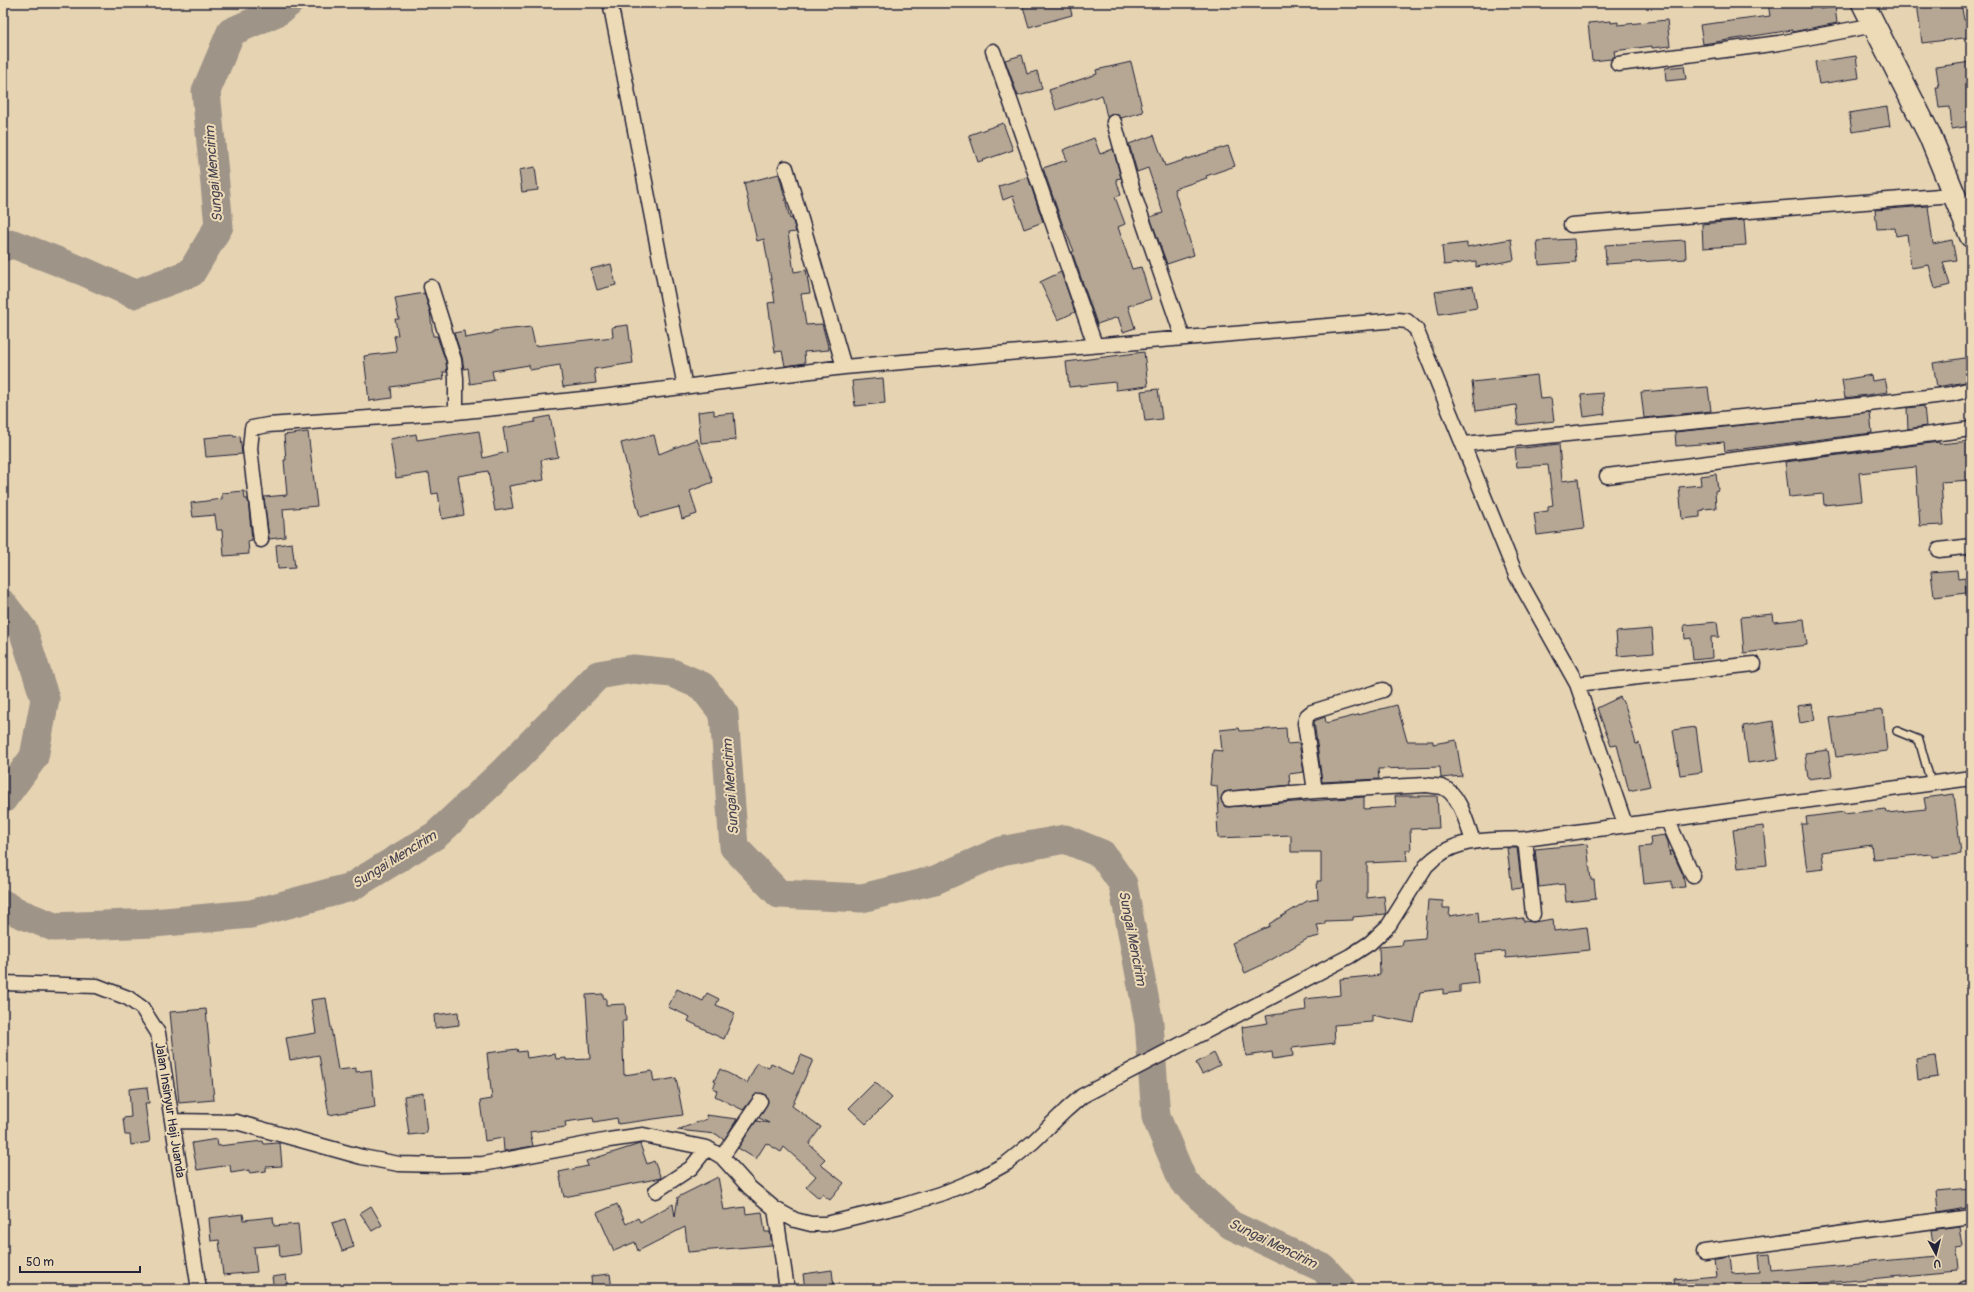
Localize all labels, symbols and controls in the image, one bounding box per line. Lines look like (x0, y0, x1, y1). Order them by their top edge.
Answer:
water label: Sungai Mencirim (201, 124, 226, 223)
water label: Sungai Mencirim (719, 737, 742, 835)
water label: Sungai Mencirim (349, 826, 441, 892)
water label: Sungai Mencirim (1115, 889, 1150, 988)
street label: Jalan Insinyur Haji Juanda (151, 1041, 189, 1179)
water label: Sungai Mencirim (1226, 1215, 1321, 1273)
north arrow (1916, 1234, 1956, 1274)
scale bar (20, 1248, 140, 1274)
text: 50 m (26, 1255, 54, 1270)
text: U (1933, 1257, 1942, 1270)

